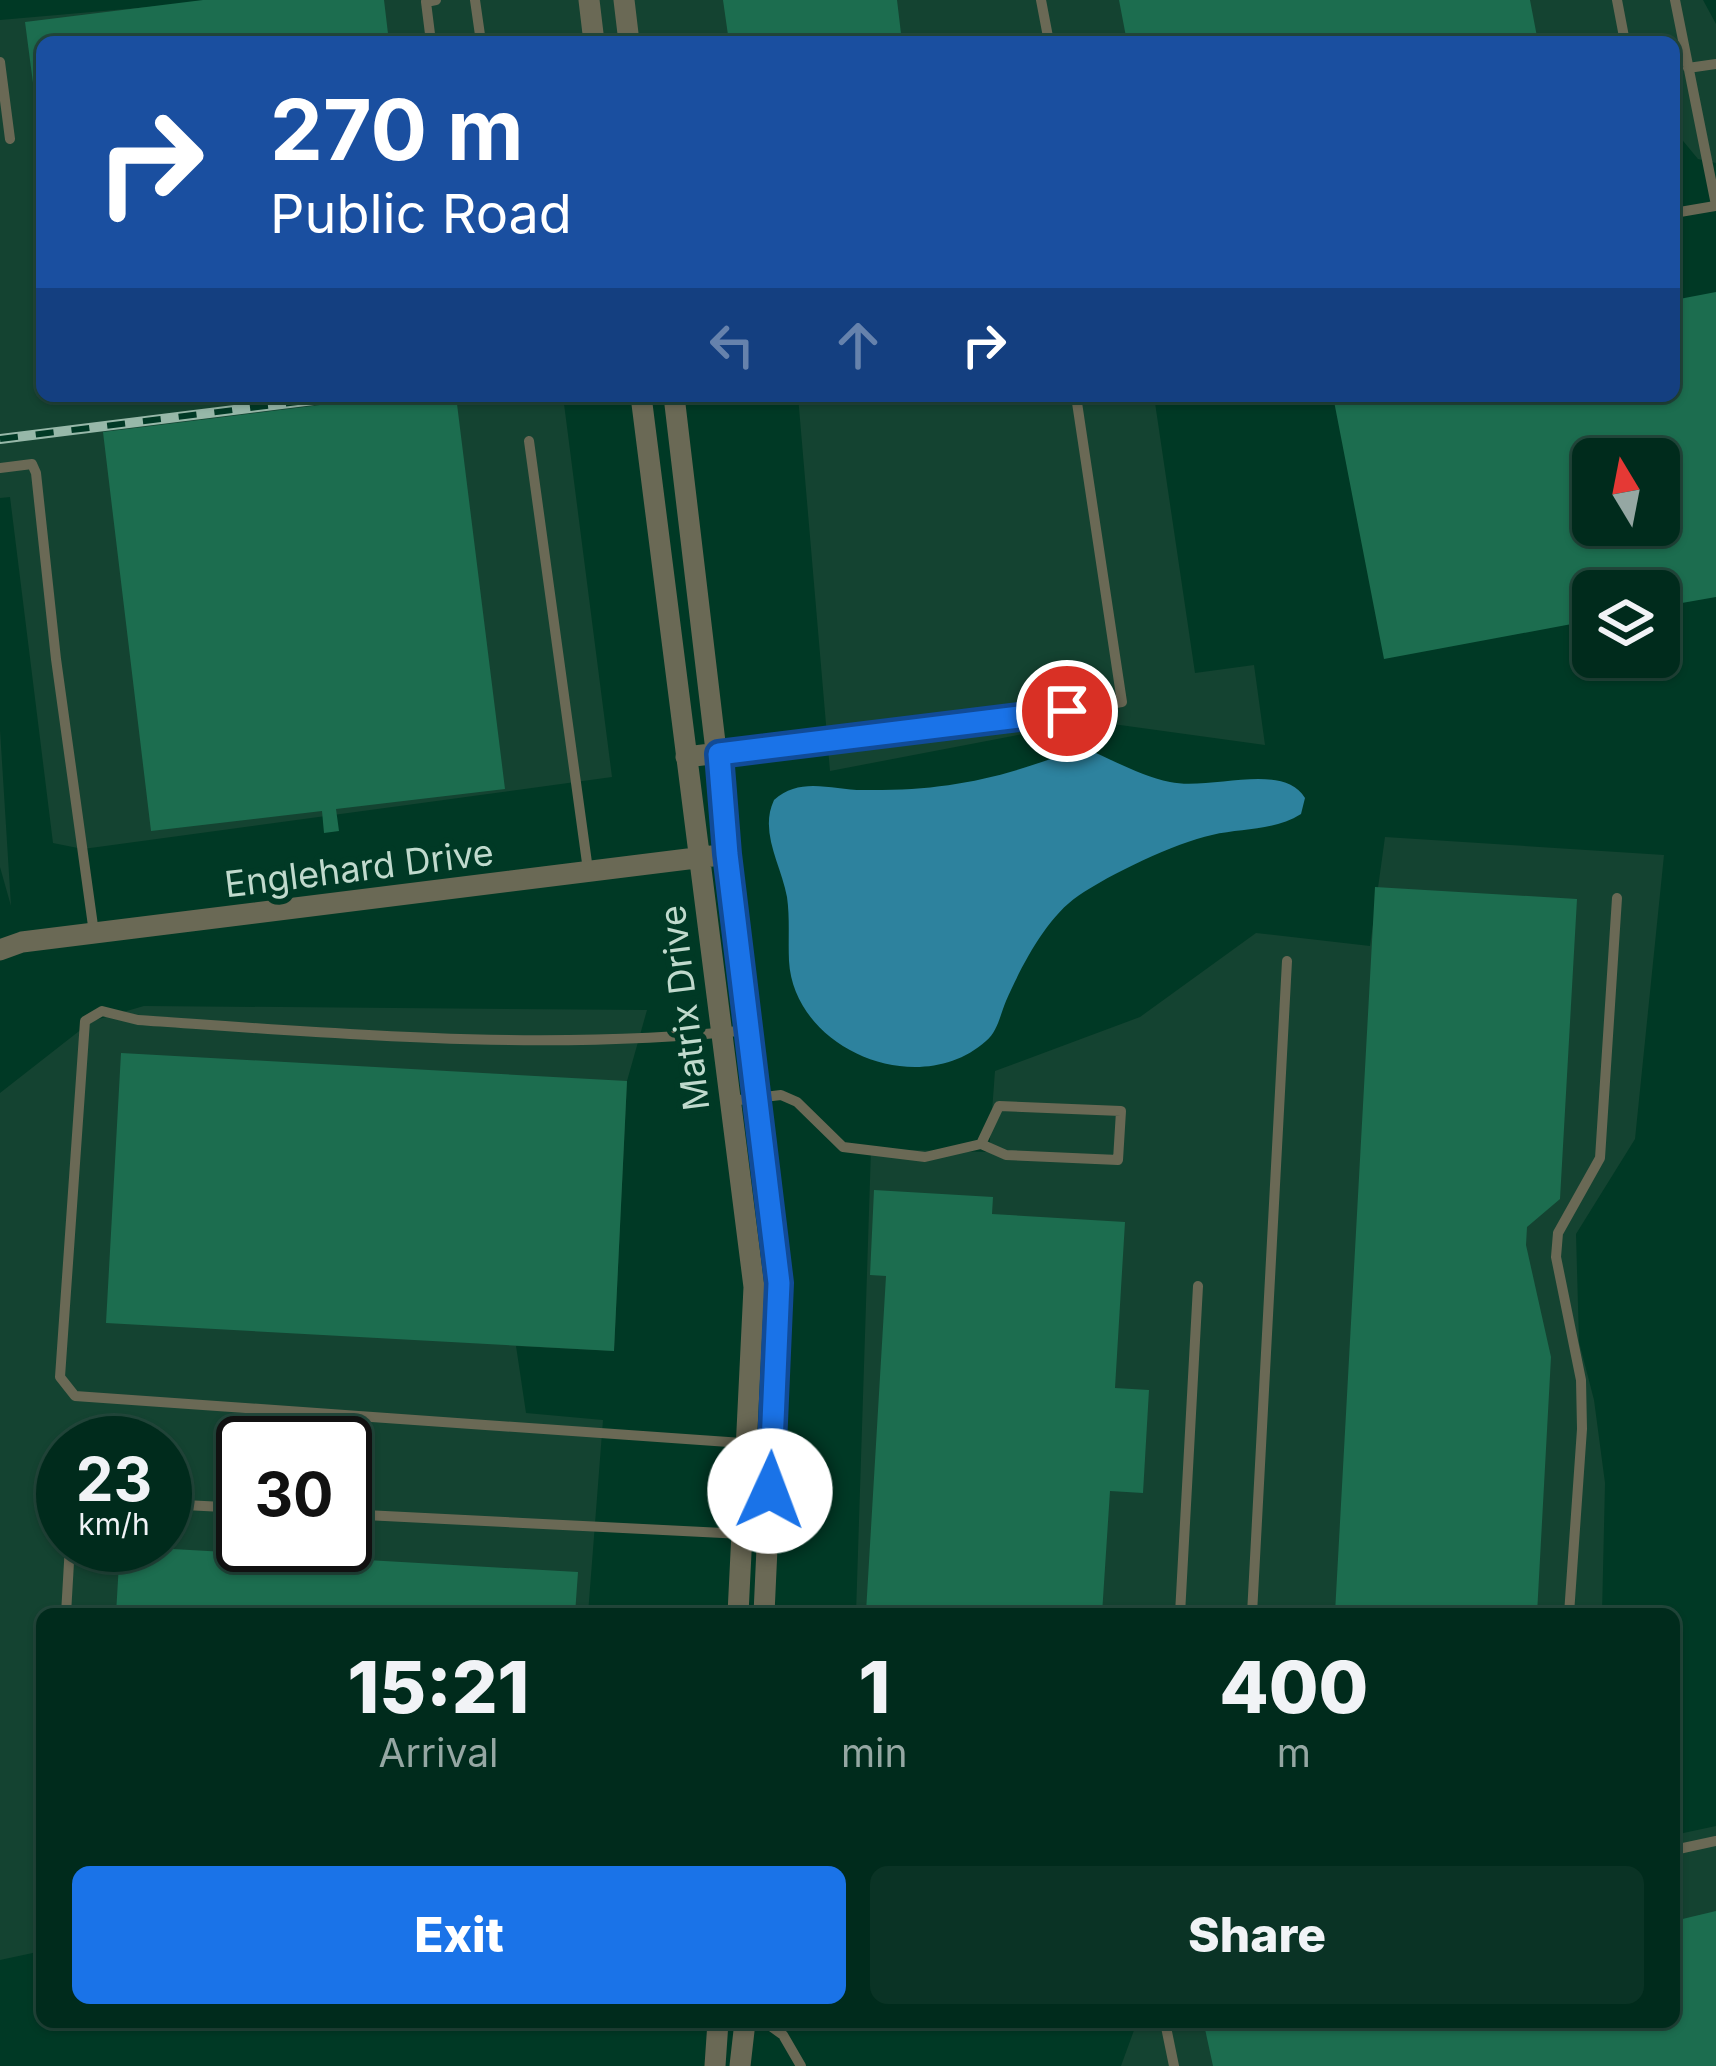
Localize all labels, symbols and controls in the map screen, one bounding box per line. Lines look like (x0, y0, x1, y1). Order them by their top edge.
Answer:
text: 270 m (270, 79, 524, 180)
icon: right (72, 84, 228, 240)
text: Public Road (270, 181, 572, 246)
icon: left (699, 312, 765, 378)
icon: ahead (825, 312, 891, 378)
icon: right (951, 312, 1017, 378)
north arrow (1572, 438, 1680, 546)
map controls (1572, 438, 1680, 678)
button: layers (1572, 570, 1680, 678)
pin (1016, 660, 1118, 762)
icon: arrive (1034, 678, 1100, 744)
street label: Englehard Drive (222, 830, 496, 906)
street label: Matrix Drive (650, 903, 718, 1113)
speed limit sign: 30 (216, 1416, 372, 1572)
position arrow (707, 1428, 833, 1554)
text: 23 (76, 1443, 152, 1515)
text: km/h (78, 1506, 150, 1542)
text: 15:21 (348, 1643, 529, 1730)
text: 1 (858, 1643, 890, 1730)
text: 400 (1219, 1643, 1368, 1730)
text: Arrival (378, 1729, 498, 1776)
text: min (841, 1729, 908, 1776)
text: m (1277, 1729, 1311, 1776)
button: Exit (72, 1866, 846, 2004)
button: Share (870, 1866, 1644, 2004)

